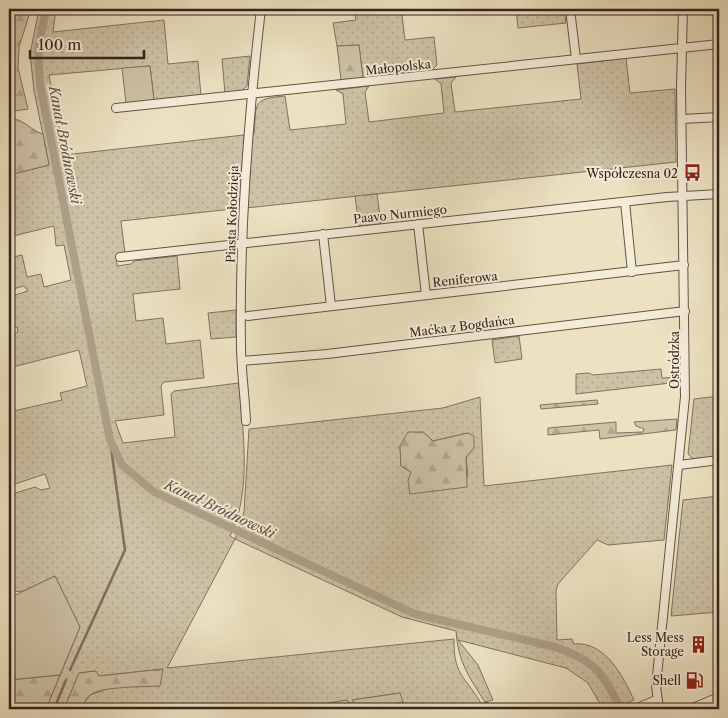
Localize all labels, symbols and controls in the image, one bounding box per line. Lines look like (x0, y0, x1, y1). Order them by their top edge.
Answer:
scale bar (30, 28, 144, 60)
text: 100 m (38, 35, 81, 54)
street label: Małopolska (364, 56, 432, 78)
water label: Kanał Bródnowski (45, 83, 86, 207)
bus stop icon: Współczesna 02 (682, 163, 702, 183)
street label: Piasta Kołodzieja (223, 164, 241, 263)
place label: Współczesna 02 (585, 166, 678, 181)
street label: Paavo Nurmiego (352, 202, 448, 226)
street label: Reniferowa (432, 268, 499, 290)
street label: Maćka z Bogdańca (409, 312, 516, 340)
street label: Ostródzka (667, 330, 682, 389)
water label: Kanał Bródnowski (161, 475, 280, 543)
place label: Less Mess Storage (627, 630, 684, 659)
building icon: Less Mess Storage (688, 634, 708, 654)
fuel station icon: Shell (685, 670, 705, 690)
place label: Shell (652, 673, 681, 688)

